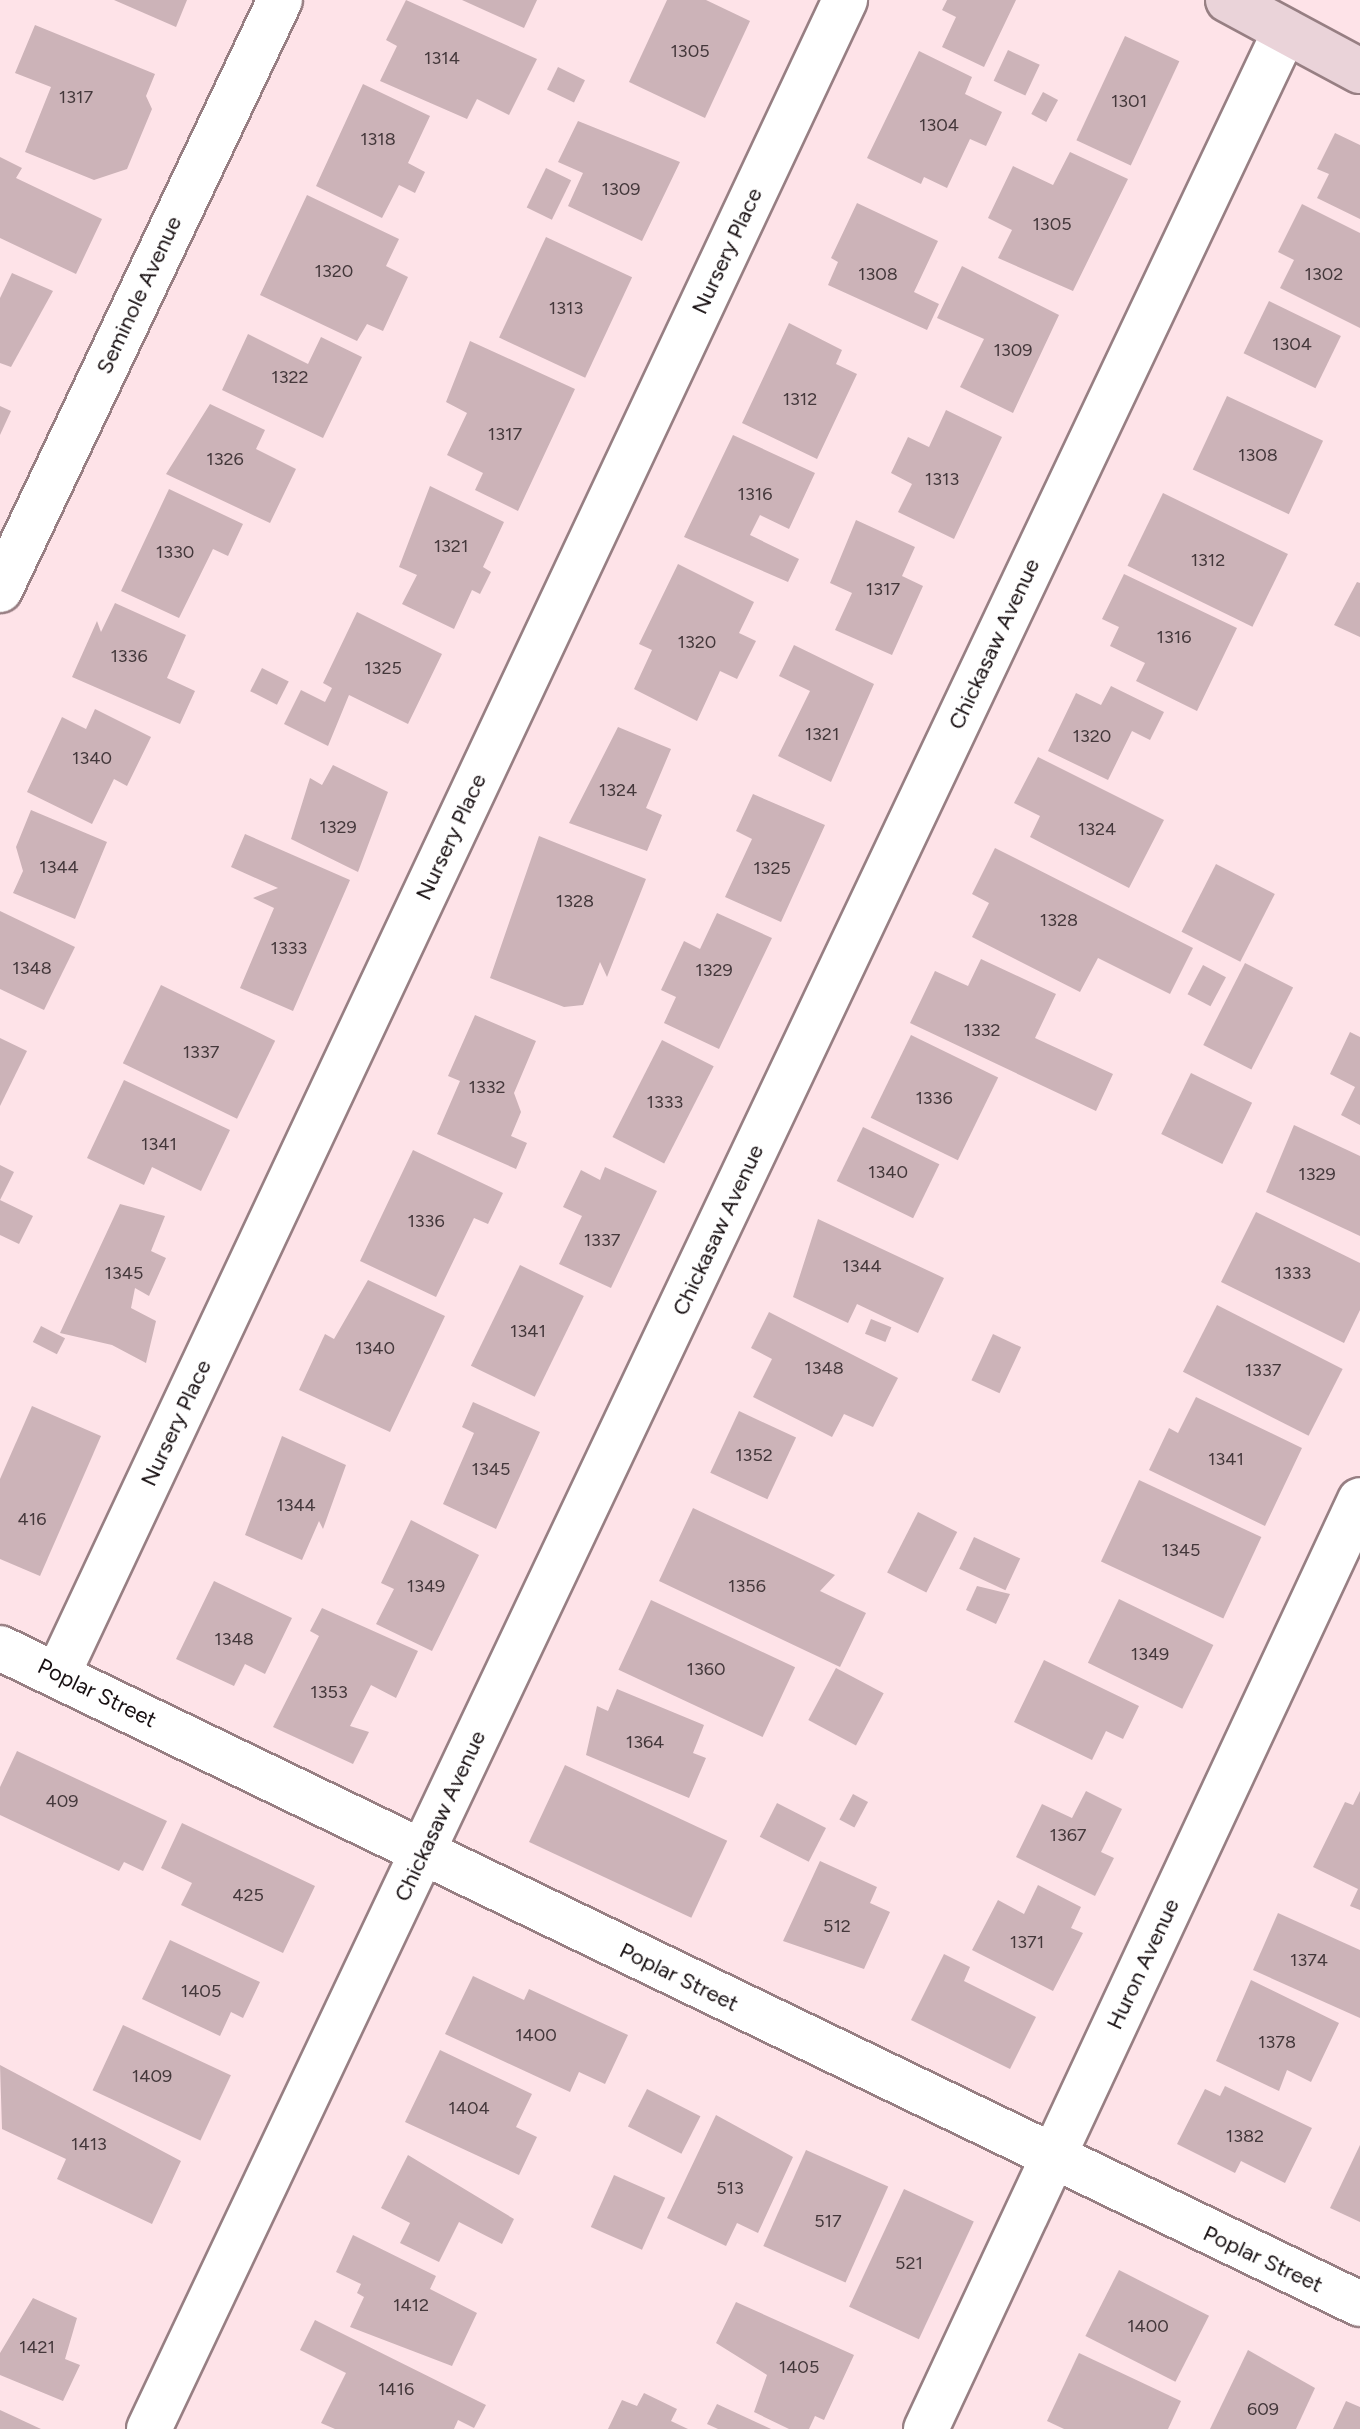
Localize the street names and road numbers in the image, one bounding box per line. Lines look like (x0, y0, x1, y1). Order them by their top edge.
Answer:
street label: Nursery Place (686, 184, 768, 318)
street label: Seminole Avenue (91, 212, 187, 378)
street label: Chickasaw Avenue (943, 555, 1045, 733)
street label: Nursery Place (410, 770, 492, 904)
street label: Chickasaw Avenue (667, 1141, 769, 1319)
street label: Nursery Place (135, 1356, 217, 1490)
street label: Poplar Street (33, 1653, 161, 1733)
street label: Chickasaw Avenue (389, 1727, 491, 1905)
street label: Huron Avenue (1101, 1894, 1185, 2034)
street label: Poplar Street (615, 1937, 743, 2017)
street label: Poplar Street (1199, 2220, 1327, 2298)

